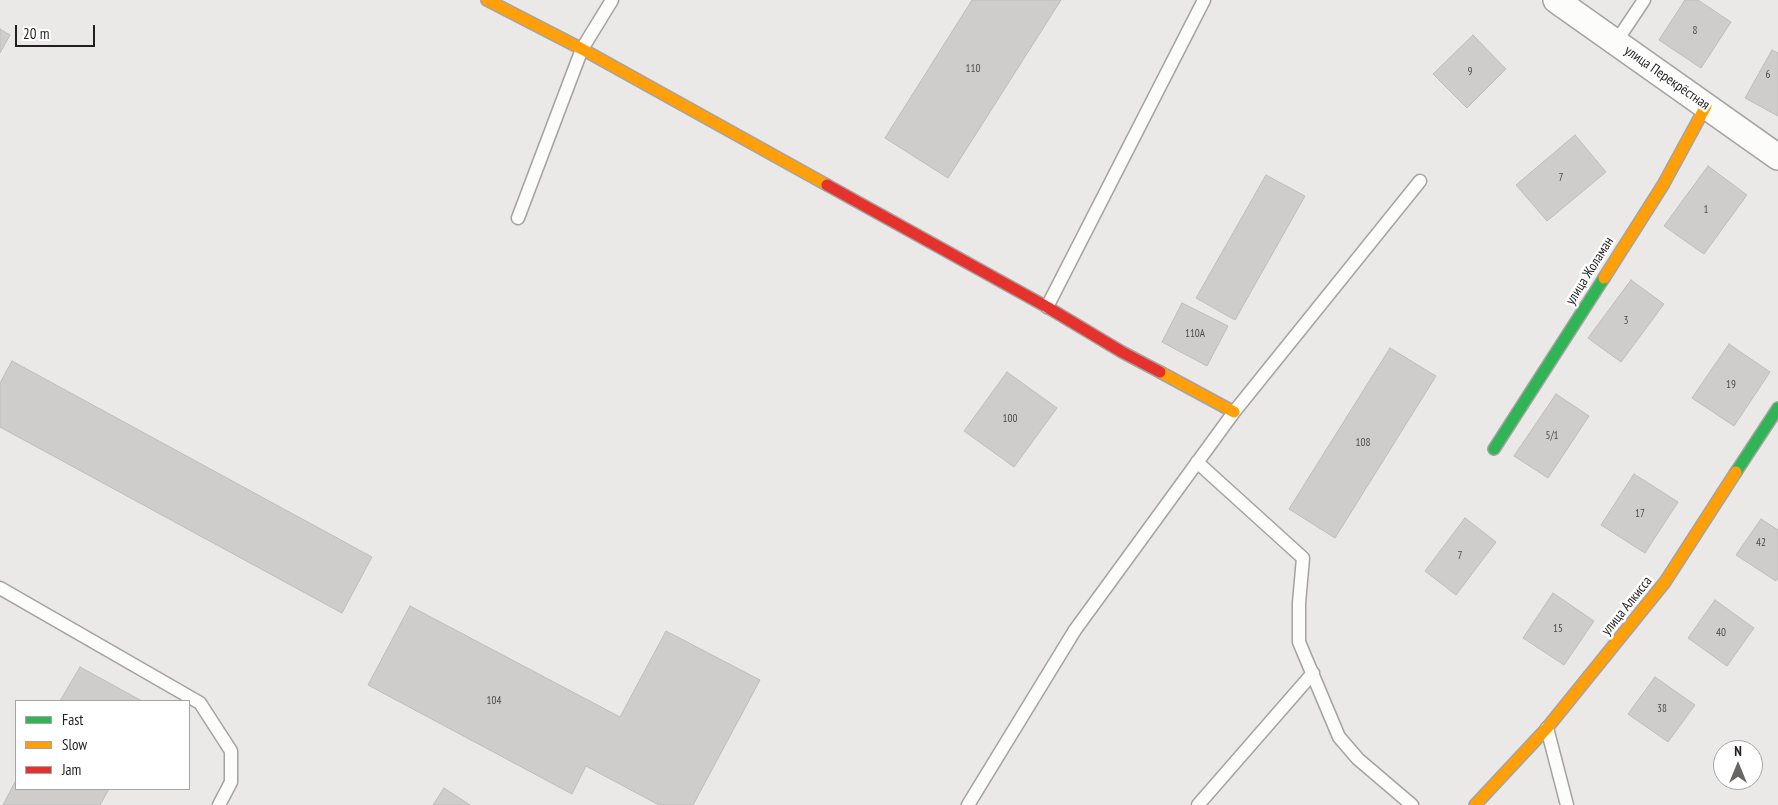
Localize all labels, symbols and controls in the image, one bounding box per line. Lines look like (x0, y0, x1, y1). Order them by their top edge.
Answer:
scale bar (18, 15, 98, 47)
text: 20 m (23, 24, 49, 43)
house number: 8 (1693, 24, 1697, 38)
street label: улица Перекрёстная (1621, 42, 1713, 114)
house number: 110 (966, 62, 980, 76)
house number: 9 (1468, 65, 1472, 79)
house number: 6 (1766, 68, 1770, 82)
house number: 7 (1559, 171, 1563, 185)
house number: 1 (1704, 203, 1708, 217)
street label: улица Жоламан (1563, 234, 1617, 308)
house number: 3 (1624, 314, 1628, 328)
house number: 110А (1185, 327, 1205, 341)
house number: 19 (1726, 378, 1736, 392)
house number: 100 (1003, 412, 1017, 426)
house number: 5/1 (1545, 429, 1559, 443)
house number: 108 (1356, 436, 1370, 450)
house number: 17 (1635, 507, 1645, 521)
house number: 42 (1756, 536, 1766, 550)
house number: 7 (1458, 549, 1462, 563)
street label: улица Алкисса (1598, 573, 1656, 639)
house number: 15 (1553, 622, 1563, 636)
house number: 40 (1716, 626, 1726, 640)
house number: 104 (487, 694, 501, 708)
legend (15, 700, 190, 790)
house number: 38 (1657, 702, 1667, 716)
text: Fast (62, 710, 83, 729)
text: Slow (62, 735, 87, 754)
north arrow (1713, 740, 1763, 790)
text: N (1734, 742, 1742, 760)
text: Jam (62, 760, 81, 779)

